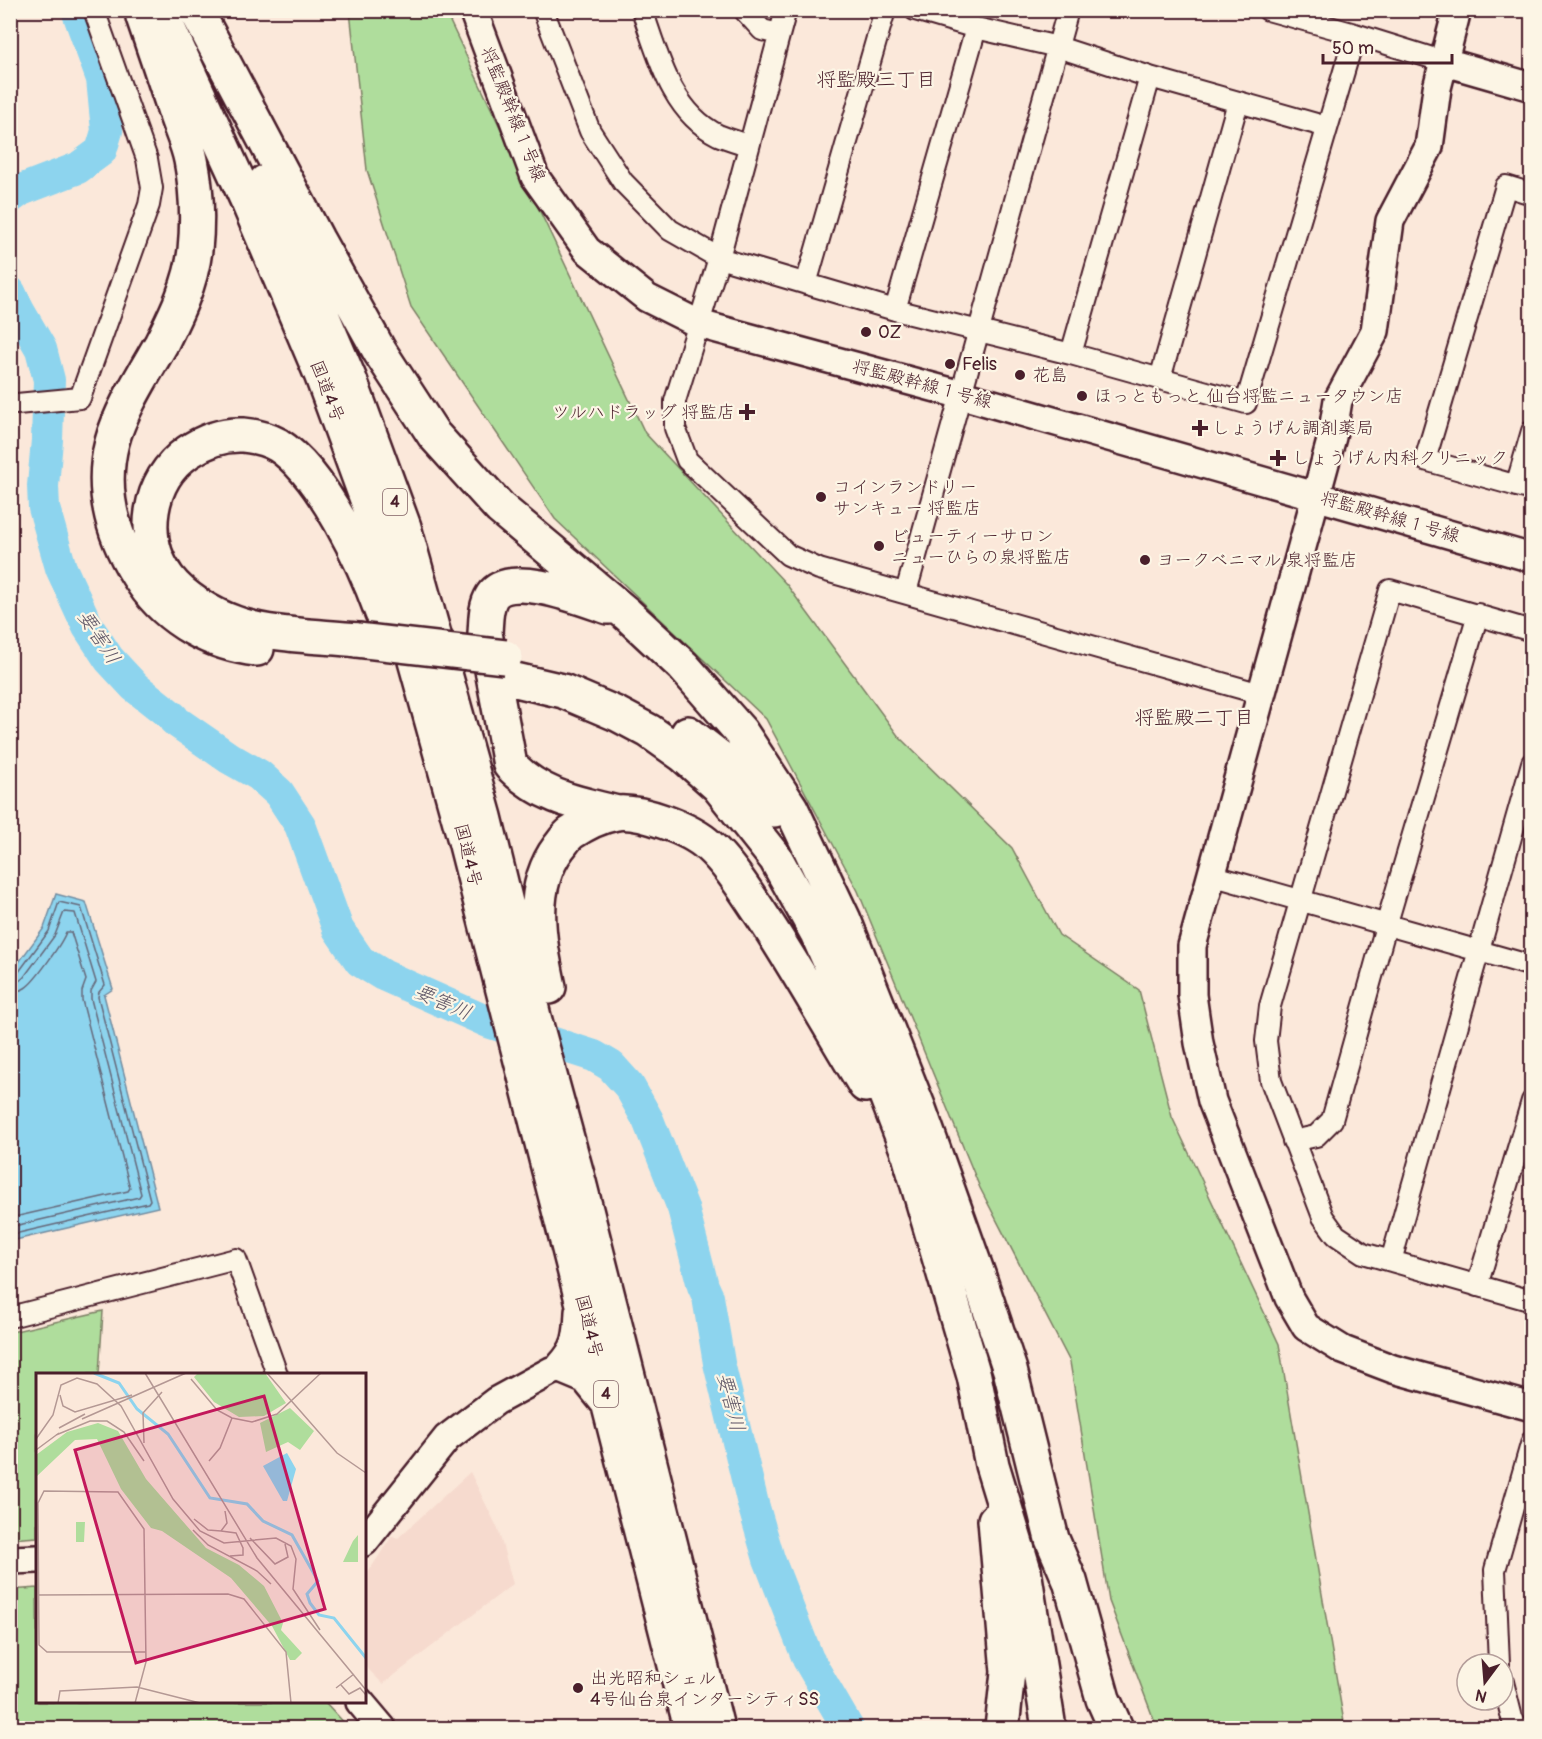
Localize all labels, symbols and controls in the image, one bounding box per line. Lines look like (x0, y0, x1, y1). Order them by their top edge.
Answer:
scale bar (1323, 27, 1452, 65)
text: 50 m (1332, 37, 1374, 60)
street label: 将監殿幹線１号線 (475, 43, 551, 185)
district label: 将監殿三丁目 (816, 67, 936, 92)
place label: OZ (878, 321, 902, 344)
marker: OZ (859, 325, 873, 339)
place label: Felis (962, 353, 997, 376)
street label: 将監殿幹線１号線 (849, 354, 995, 414)
street label: 国道4号 (305, 357, 349, 425)
marker: Felis (943, 357, 957, 371)
place label: 花島 (1032, 364, 1068, 387)
marker: 花島 (1013, 368, 1027, 382)
place label: ほっともっと 仙台将監ニュータウン店 (1094, 385, 1404, 408)
marker: ほっともっと 仙台将監ニュータウン店 (1075, 389, 1089, 403)
place label: ツルハドラッグ 将監店 (552, 401, 735, 424)
marker: ツルハドラッグ 将監店 (740, 405, 754, 419)
place label: しょうげん調剤薬局 (1212, 417, 1374, 440)
marker: しょうげん調剤薬局 (1193, 421, 1207, 435)
place label: しょうげん内科クリニック (1292, 447, 1508, 470)
marker: しょうげん内科クリニック (1269, 449, 1287, 467)
place label: コインランドリー サンキュー 将監店 (833, 476, 981, 520)
street label: 将監殿幹線１号線 (1318, 486, 1462, 548)
road number: 4 (383, 489, 407, 515)
marker: コインランドリー サンキュー 将監店 (814, 490, 828, 504)
place label: ビューティーサロン ニューひらの泉将監店 (891, 525, 1071, 569)
marker: ビューティーサロン ニューひらの泉将監店 (872, 539, 886, 553)
place label: ヨークベニマル 泉将監店 (1157, 549, 1357, 572)
marker: ヨークベニマル 泉将監店 (1138, 553, 1152, 567)
water label: 要害川 (72, 605, 126, 669)
district label: 将監殿二丁目 (1134, 705, 1254, 730)
street label: 国道4号 (449, 821, 487, 889)
water label: 要害川 (411, 978, 475, 1026)
street label: 国道4号 (570, 1292, 608, 1360)
water label: 要害川 (712, 1370, 750, 1434)
inset map (36, 1373, 366, 1703)
road number: 4 (594, 1381, 618, 1407)
north arrow (1455, 1652, 1515, 1712)
place label: 出光昭和シェル 4号仙台泉インターシティSS (590, 1667, 819, 1711)
marker: 出光昭和シェル 4号仙台泉インターシティSS (571, 1681, 585, 1695)
text: N (1473, 1684, 1489, 1707)

